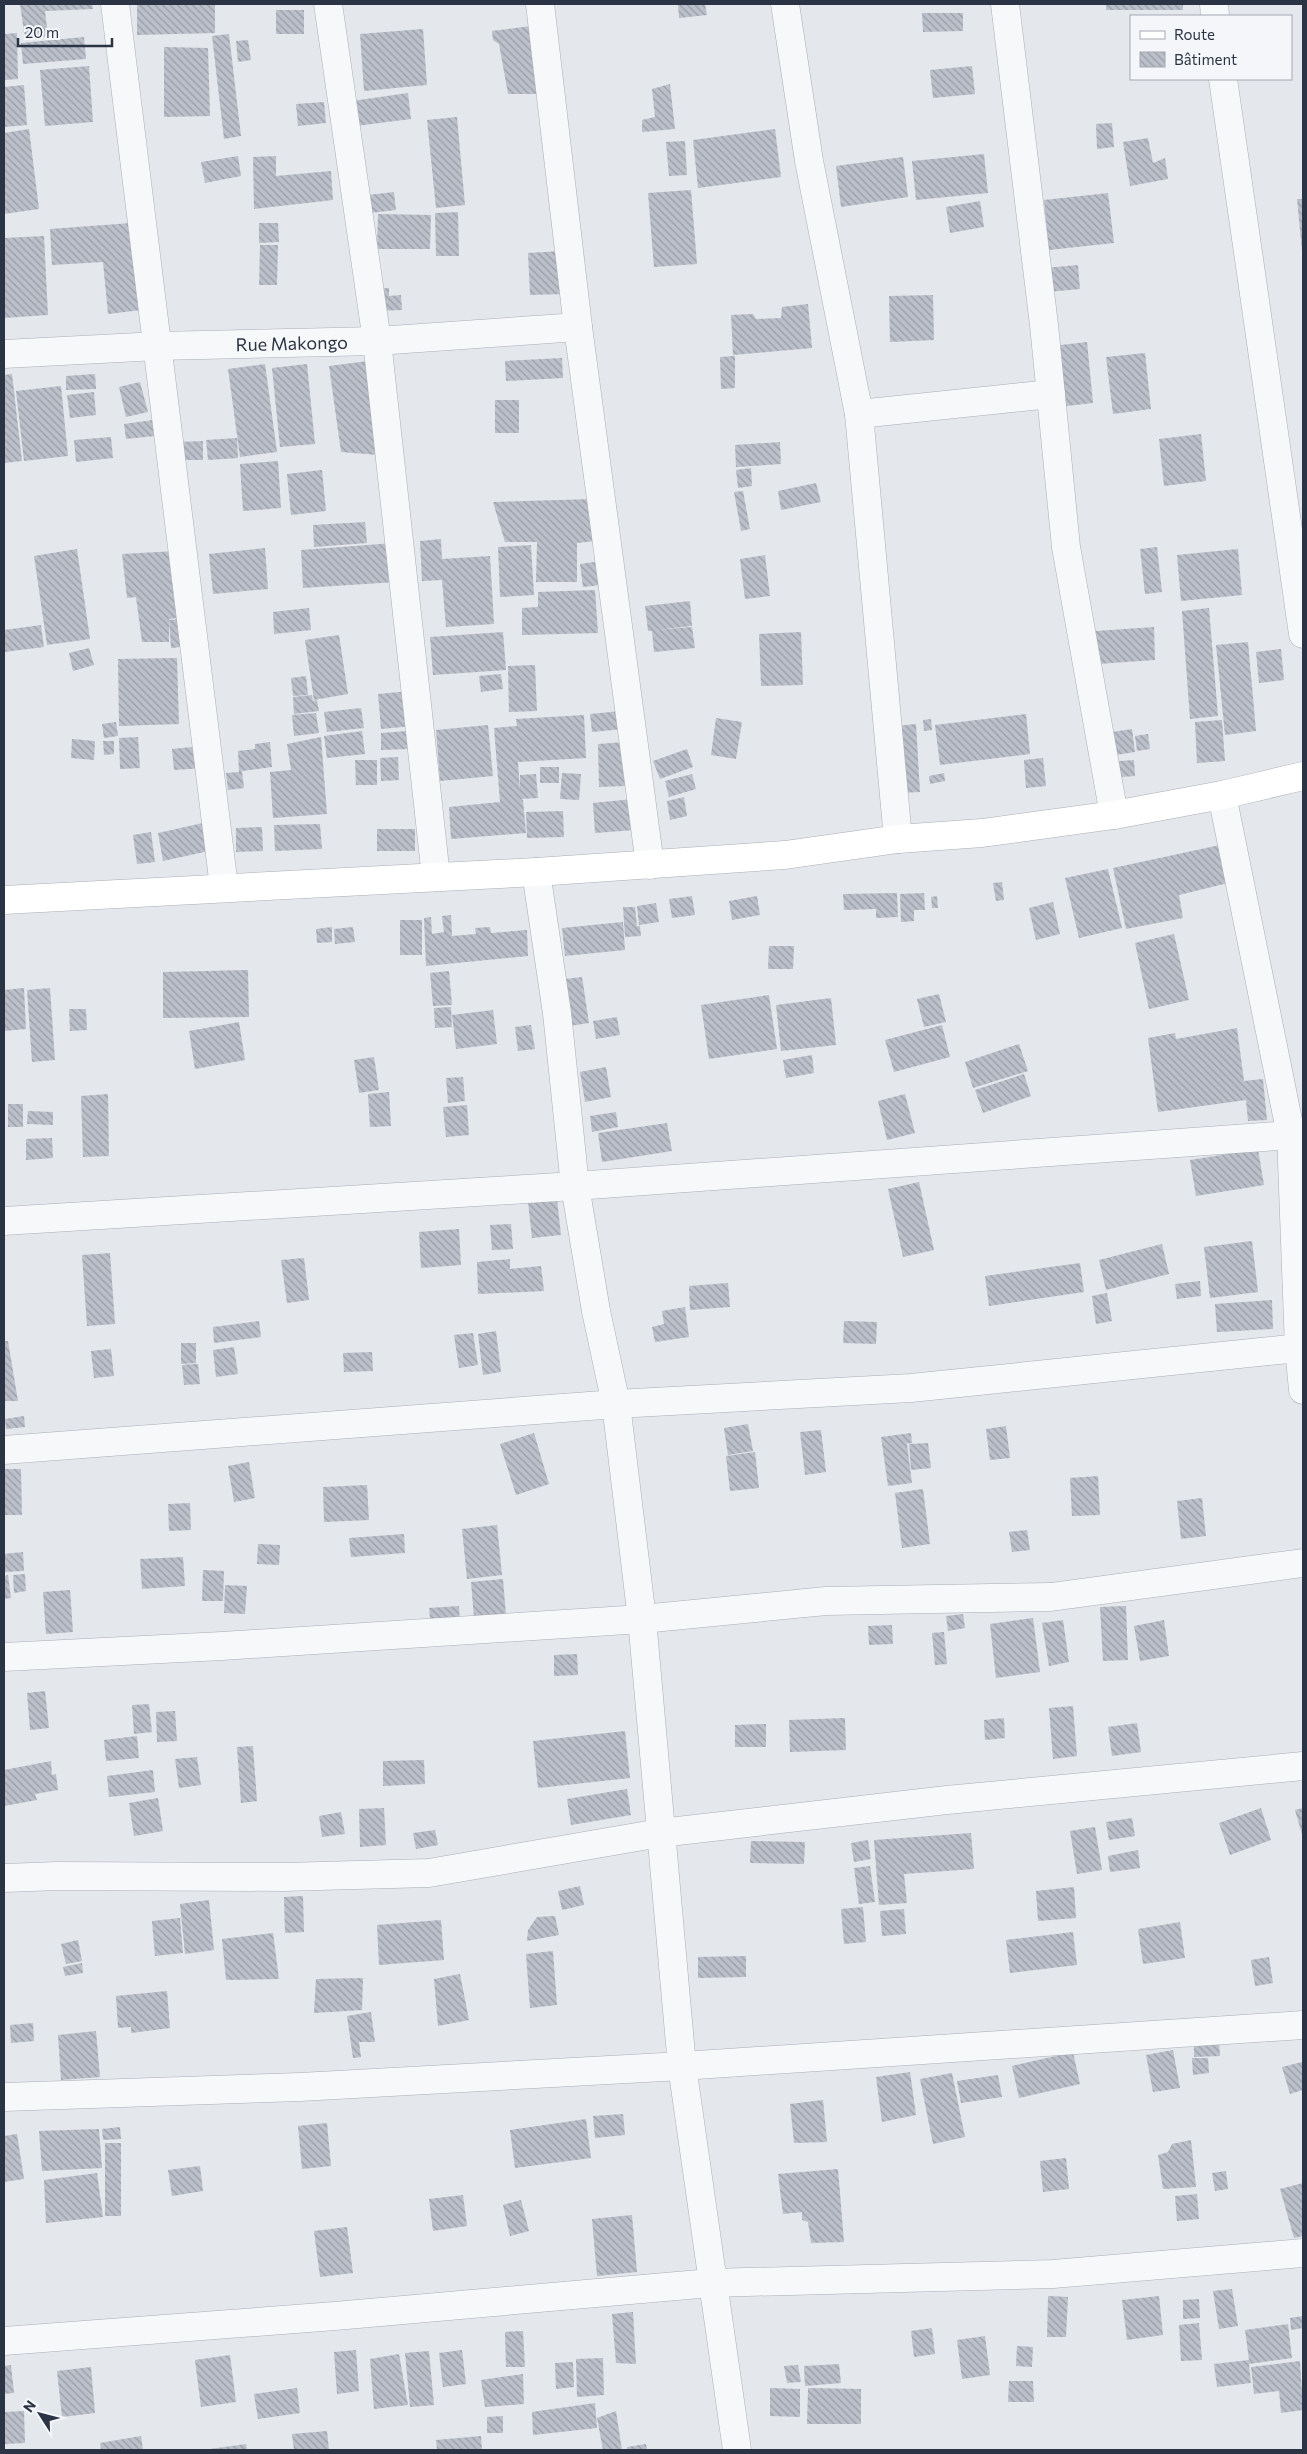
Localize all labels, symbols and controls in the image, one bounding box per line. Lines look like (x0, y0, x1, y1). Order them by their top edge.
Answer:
scale bar (18, 15, 111, 47)
legend (1130, 15, 1292, 80)
text: 20 m (25, 23, 59, 41)
text: Route (1174, 25, 1215, 43)
text: Bâtiment (1174, 50, 1237, 68)
street label: Rue Makongo (235, 331, 348, 355)
north arrow (15, 2389, 65, 2439)
text: N (19, 2397, 39, 2415)

